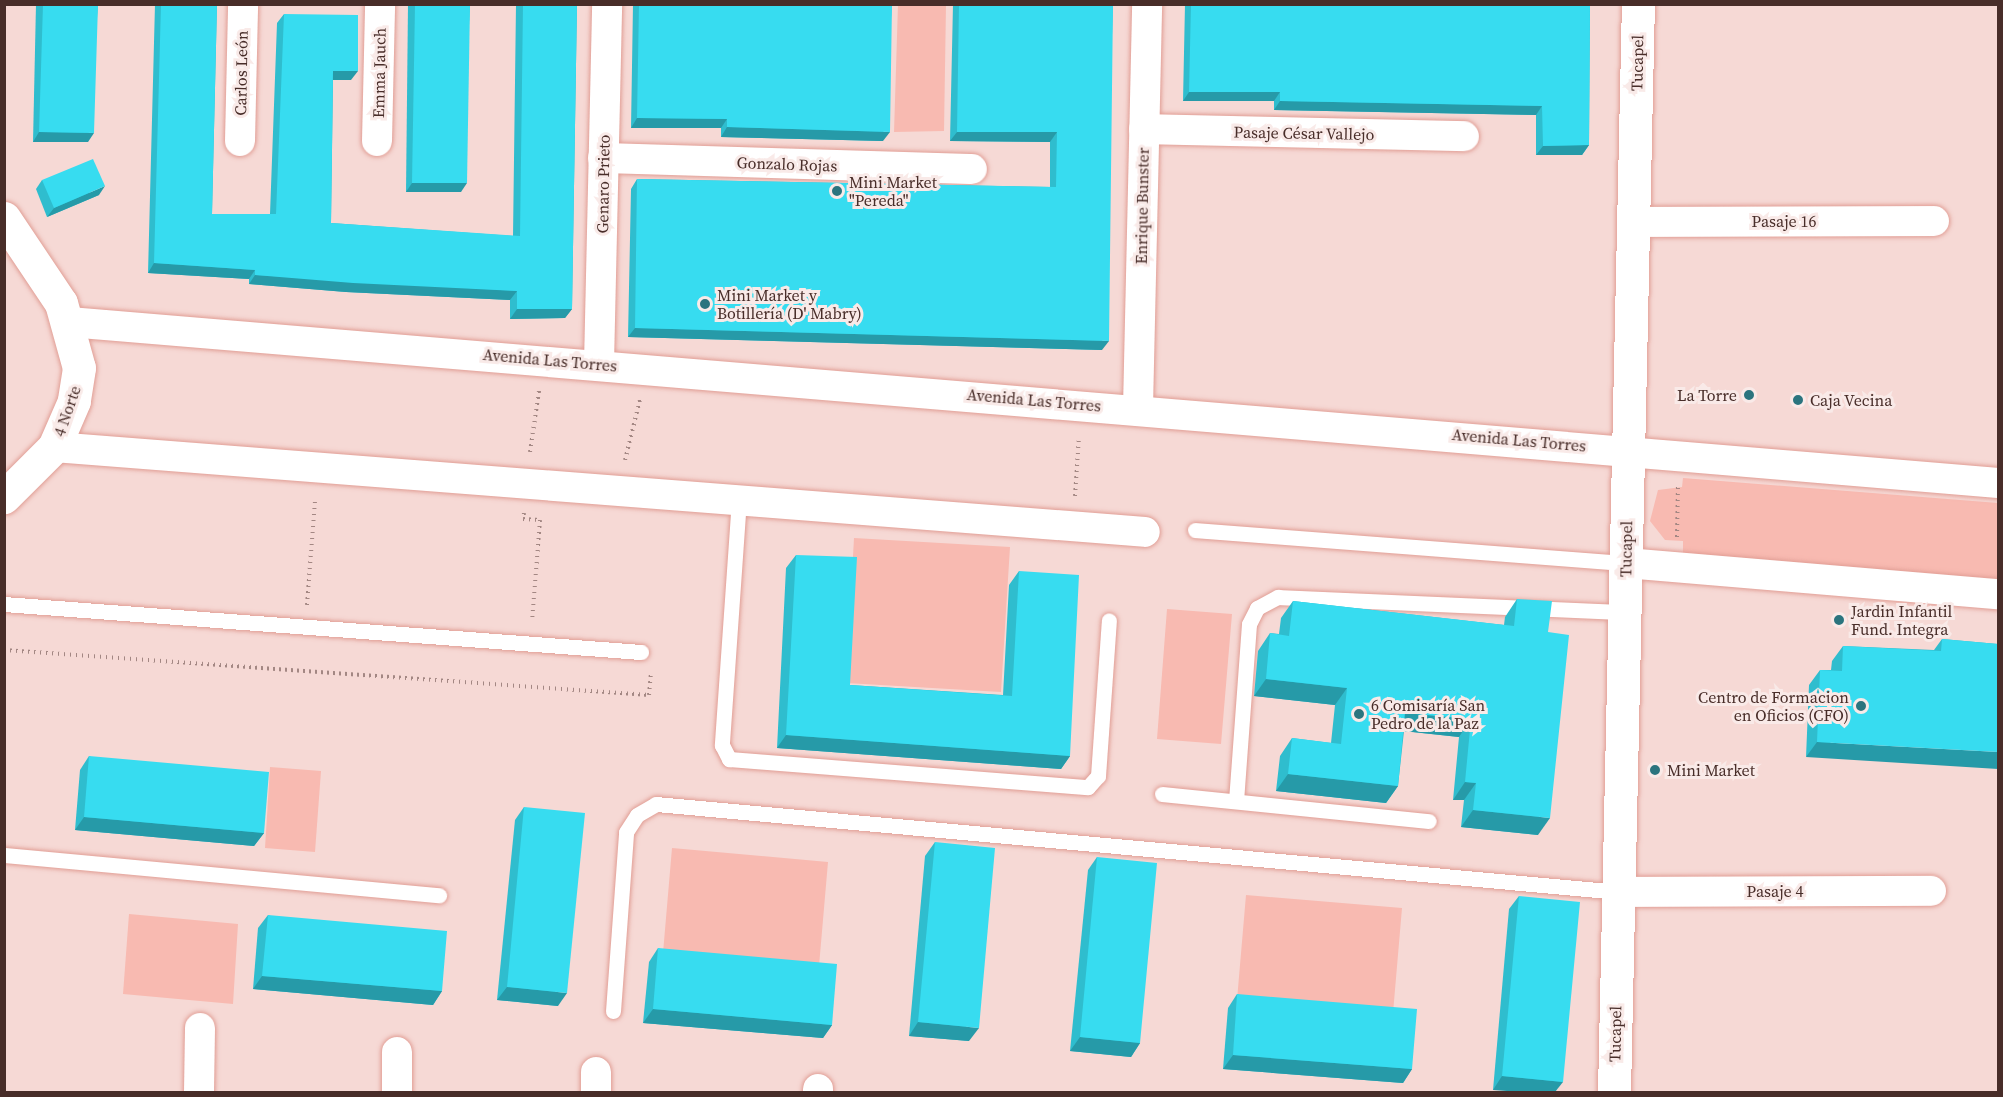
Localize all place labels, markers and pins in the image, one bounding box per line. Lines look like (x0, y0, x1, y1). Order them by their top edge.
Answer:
place label: Mini Market "Pereda" (849, 172, 937, 210)
marker: Mini Market "Pereda" (830, 184, 844, 198)
place label: Mini Market y Botillería (D' Mabry) (717, 285, 862, 323)
marker: Mini Market y Botillería (D' Mabry) (698, 297, 712, 311)
place label: La Torre (1677, 385, 1737, 405)
marker: La Torre (1742, 388, 1756, 402)
place label: Caja Vecina (1810, 390, 1893, 410)
marker: Caja Vecina (1791, 393, 1805, 407)
place label: Jardin Infantil Fund. Integra (1851, 601, 1952, 639)
marker: Jardin Infantil Fund. Integra (1832, 613, 1846, 627)
place label: Centro de Formacion en Oficios (CFO) (1698, 687, 1849, 725)
place label: 6 Comisaría San Pedro de la Paz (1371, 695, 1485, 733)
marker: Centro de Formacion en Oficios (CFO) (1854, 699, 1868, 713)
marker: 6 Comisaría San Pedro de la Paz (1352, 707, 1366, 721)
place label: Mini Market (1667, 760, 1755, 780)
marker: Mini Market (1648, 763, 1662, 777)

